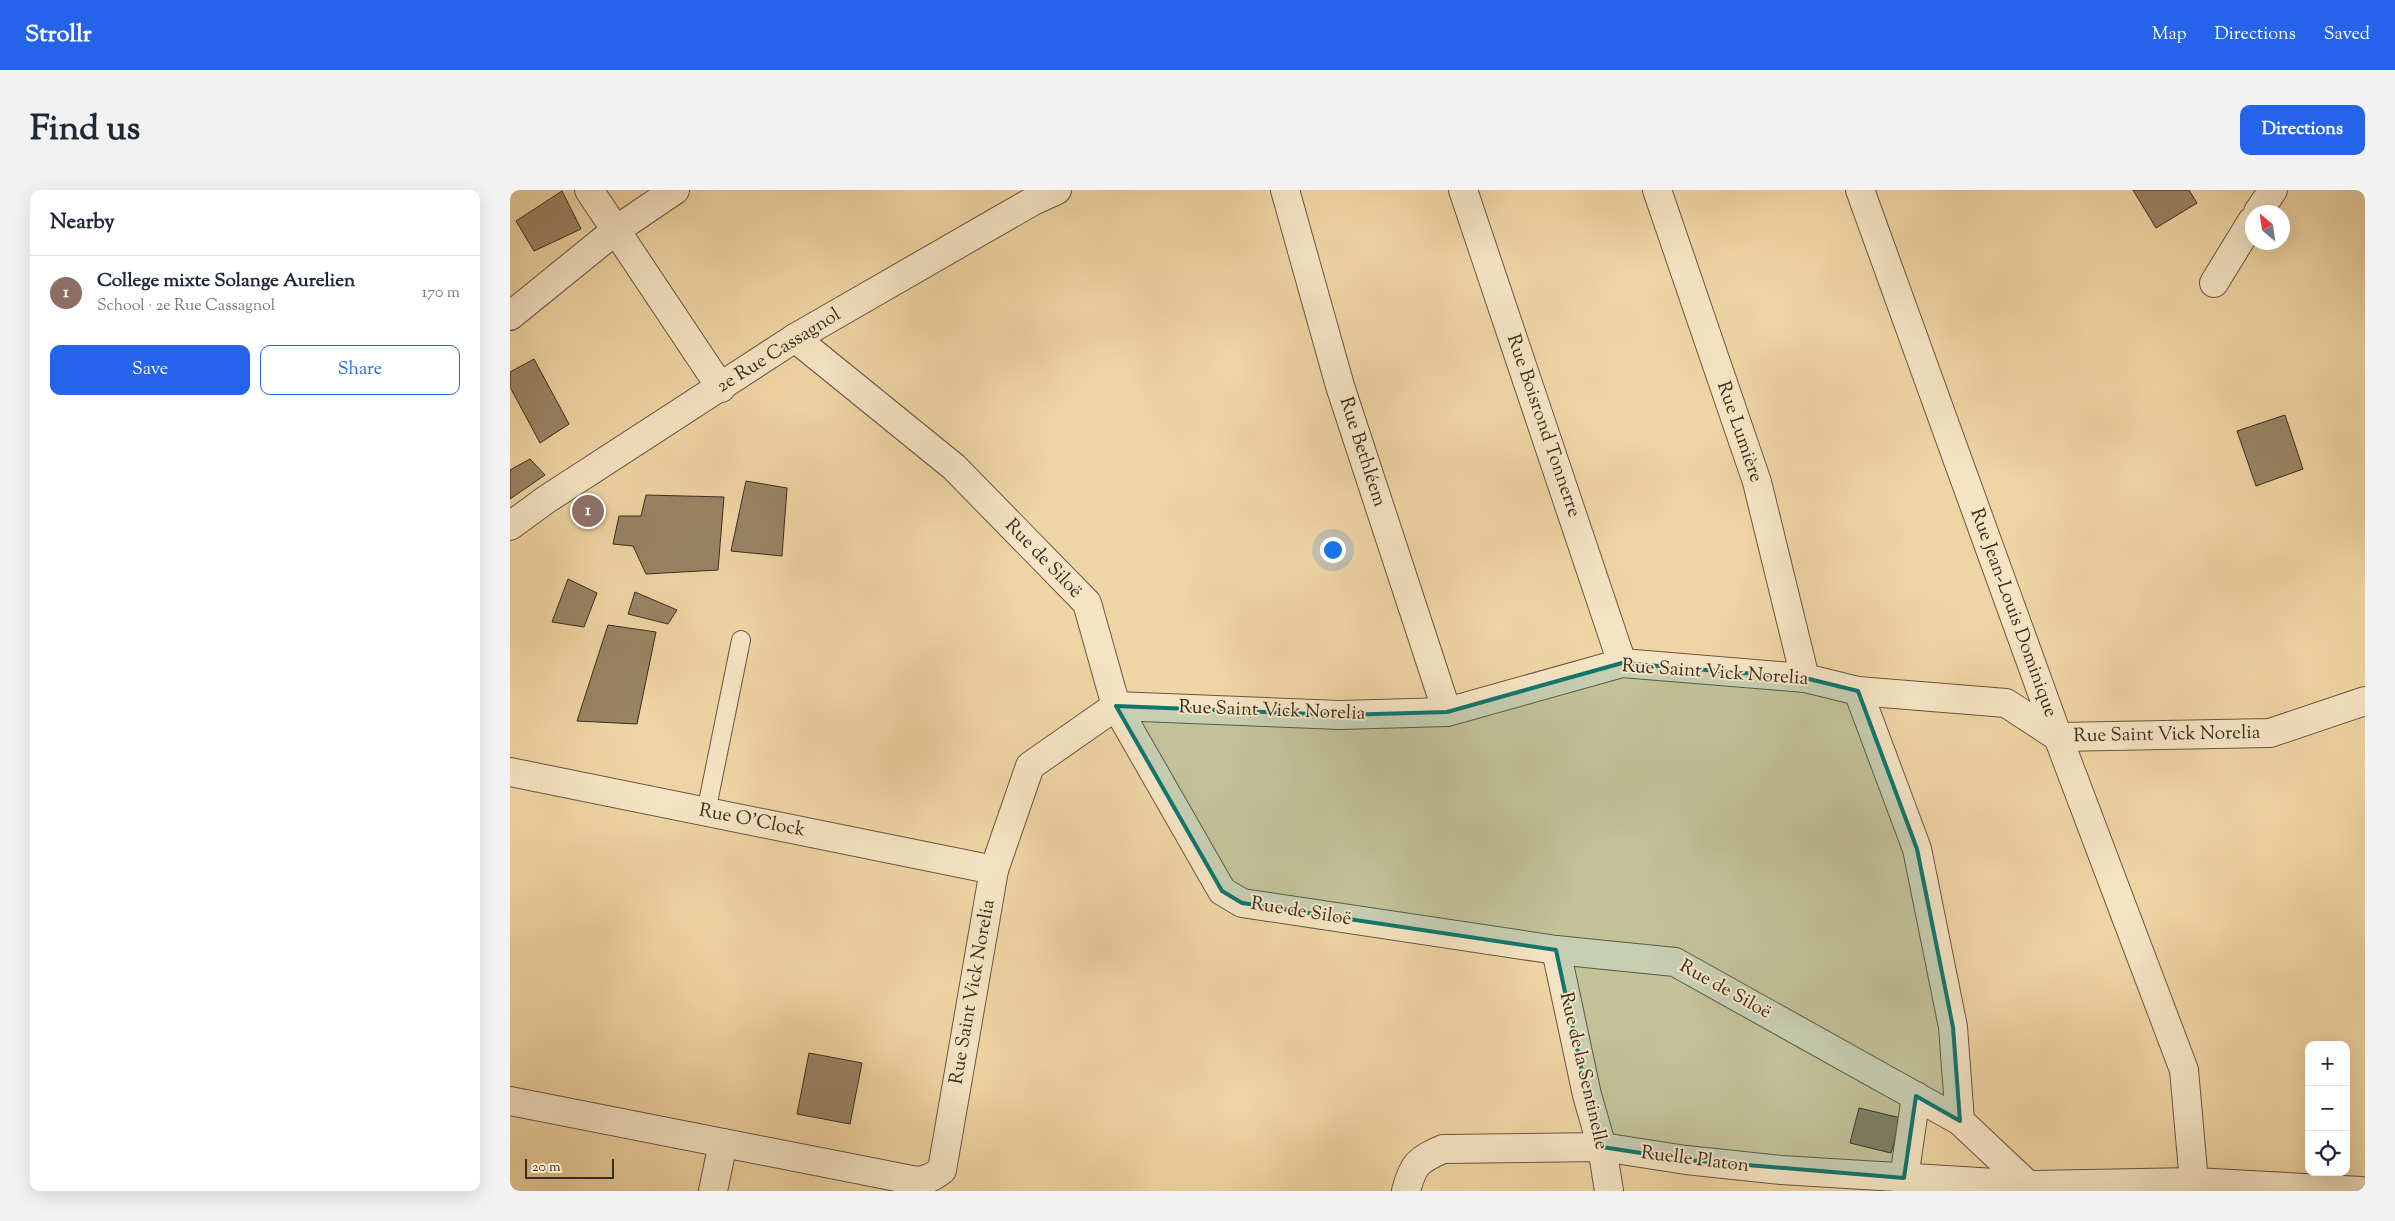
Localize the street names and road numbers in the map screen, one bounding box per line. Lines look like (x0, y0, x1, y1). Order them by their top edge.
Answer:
street label: 2e Rue Cassagnol (712, 302, 846, 400)
street label: Rue Boisrond Tonnerre (1499, 331, 1587, 521)
street label: Rue Lumière (1709, 378, 1769, 486)
street label: Rue Bethléem (1332, 394, 1393, 511)
street label: Rue Jean-Louis Dominique (1963, 505, 2063, 721)
street label: Rue de Siloë (998, 513, 1088, 605)
street label: Rue Saint Vick Norelia (1621, 653, 1809, 693)
street label: Rue Saint Vick Norelia (1178, 694, 1366, 728)
street label: Rue Saint Vick Norelia (2073, 720, 2261, 750)
street label: Rue O'Clock (696, 797, 808, 845)
street label: Rue de Siloë (1249, 891, 1353, 933)
street label: Rue Saint Vick Norelia (943, 897, 1003, 1086)
street label: Rue de Siloë (1674, 954, 1776, 1026)
street label: Rue de la Sentinelle (1552, 990, 1614, 1152)
street label: Ruelle Platon (1639, 1140, 1751, 1180)

